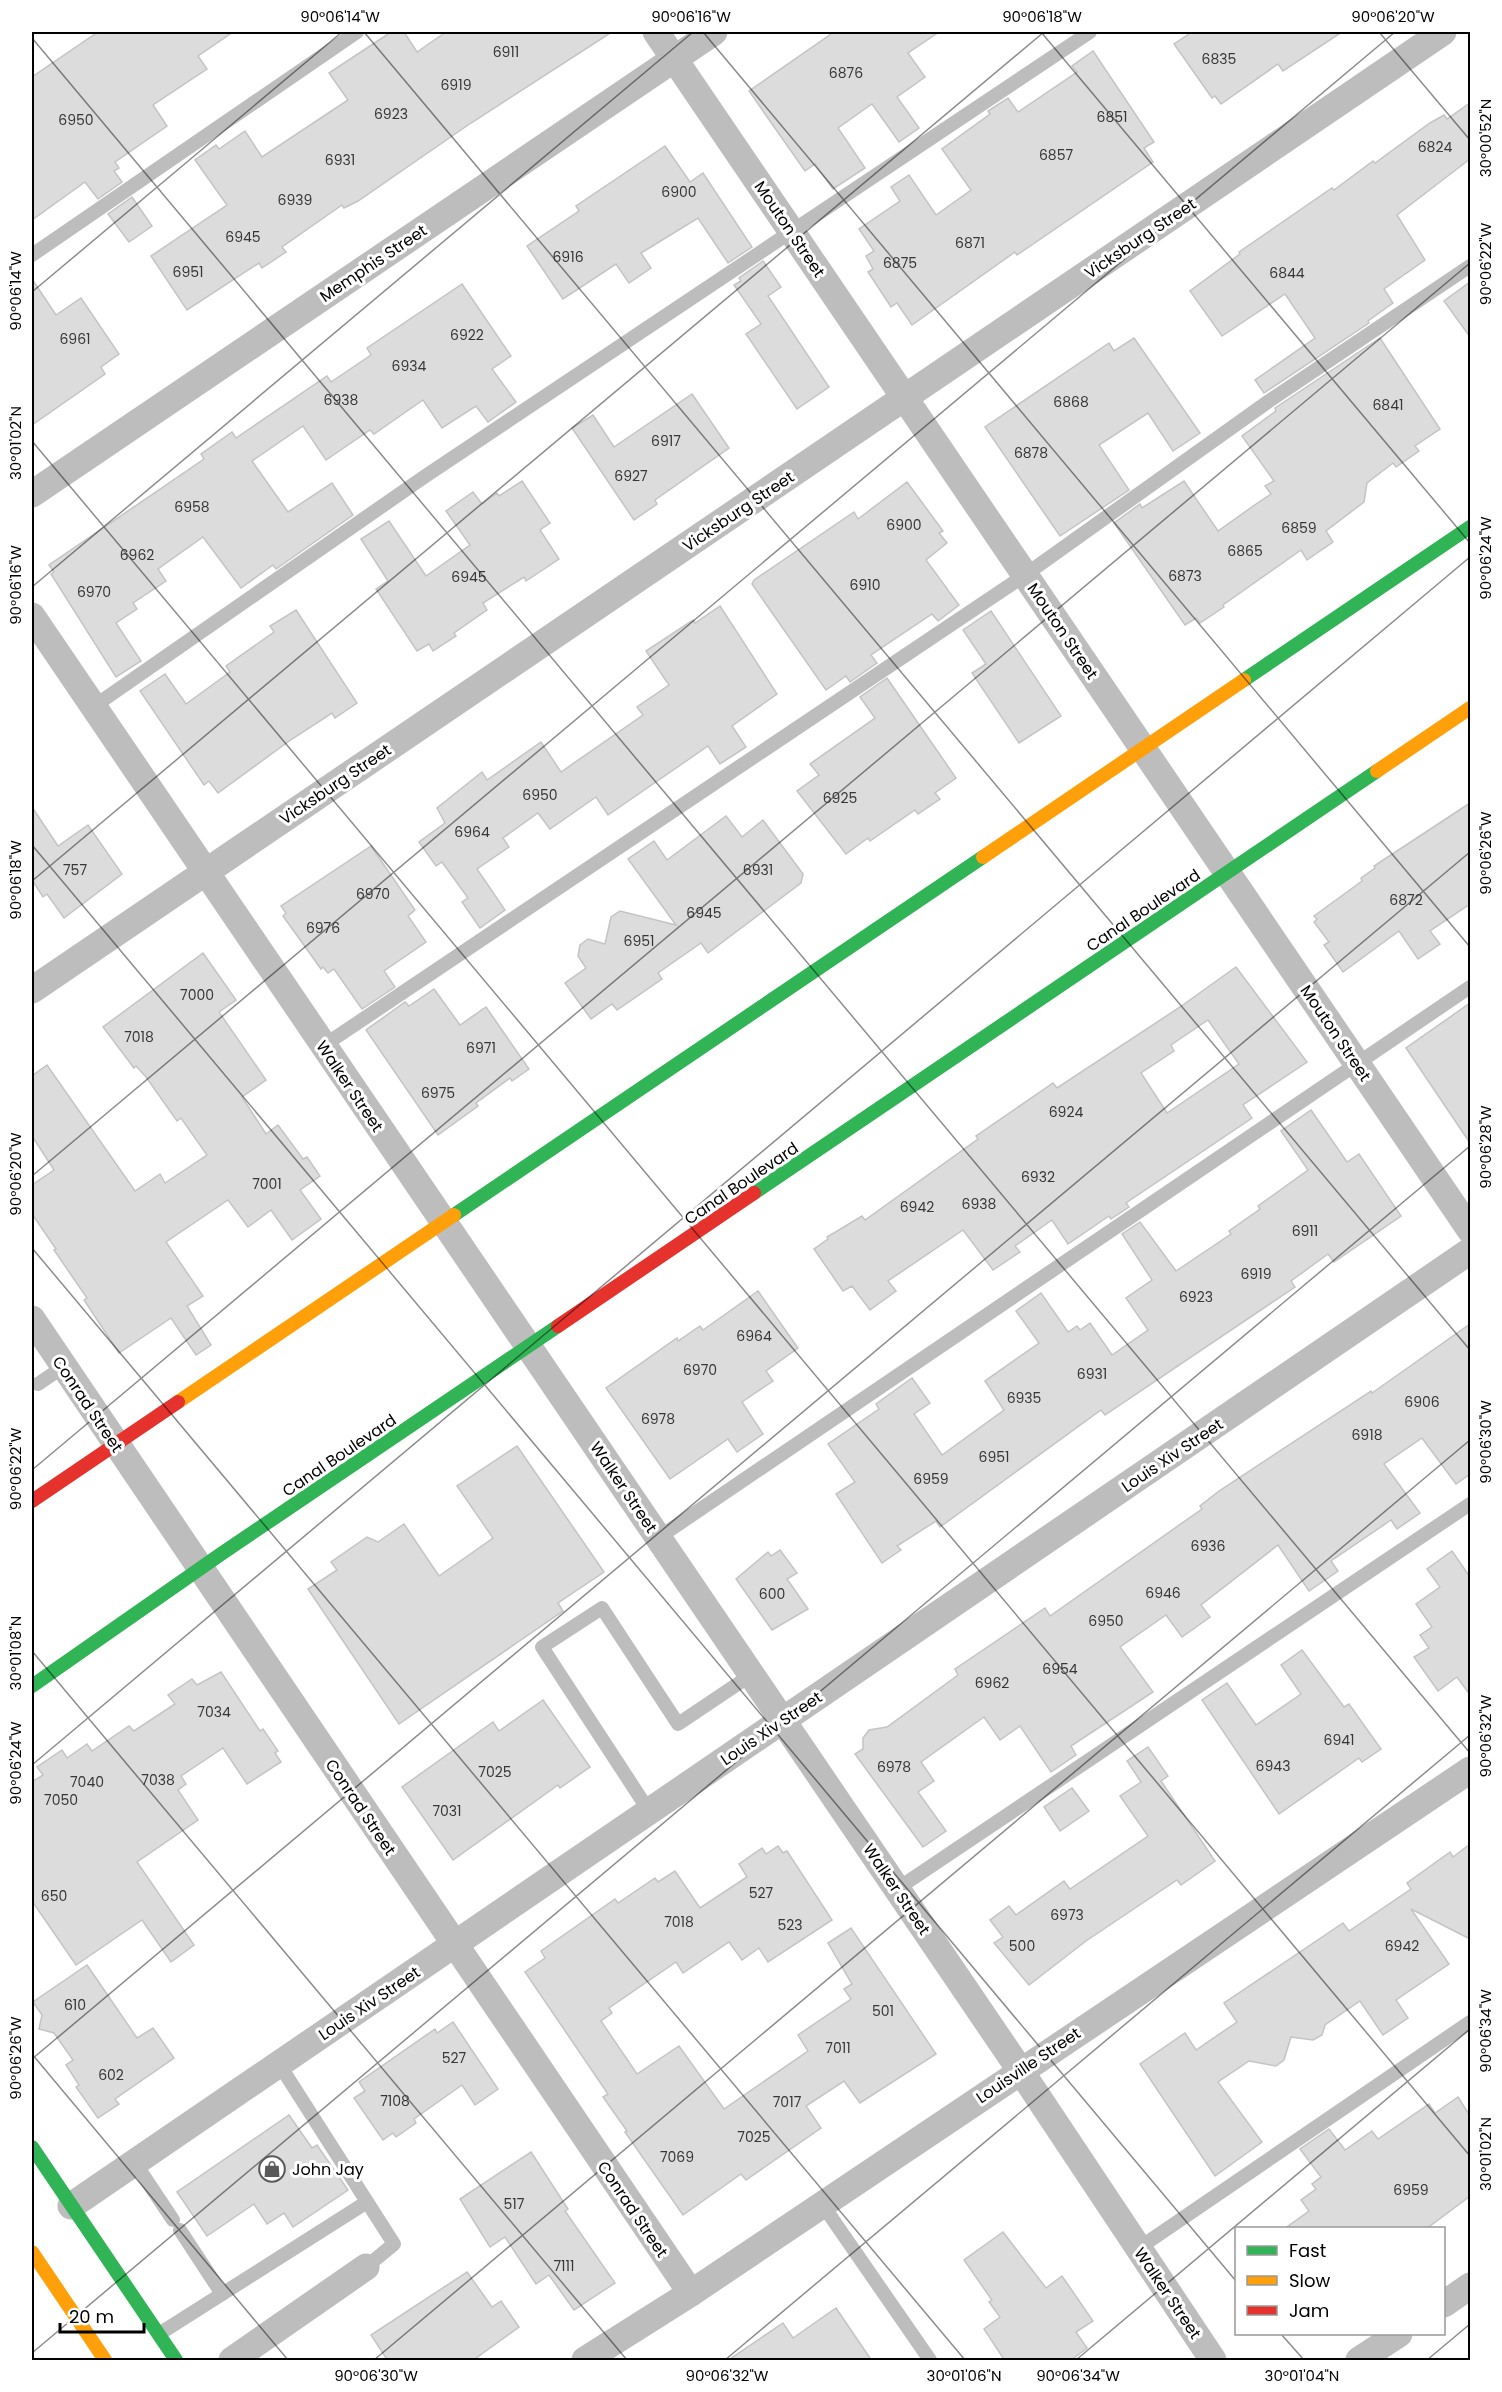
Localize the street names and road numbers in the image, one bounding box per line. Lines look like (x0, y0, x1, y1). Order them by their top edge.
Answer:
street label: Mouton Street (749, 177, 830, 282)
street label: Vicksburg Street (1080, 192, 1201, 284)
street label: Memphis Street (315, 219, 432, 308)
street label: Vicksburg Street (678, 465, 799, 557)
street label: Mouton Street (1022, 579, 1103, 684)
street label: Vicksburg Street (275, 738, 396, 830)
street label: Canal Boulevard (1082, 864, 1205, 957)
street label: Mouton Street (1295, 981, 1376, 1086)
street label: Walker Street (311, 1036, 389, 1137)
street label: Canal Boulevard (680, 1137, 803, 1230)
street label: Conrad Street (47, 1352, 128, 1457)
street label: Canal Boulevard (278, 1409, 401, 1502)
street label: Louis Xiv Street (1117, 1413, 1228, 1498)
street label: Walker Street (585, 1437, 663, 1538)
street label: Louis Xiv Street (716, 1686, 827, 1771)
street label: Conrad Street (320, 1755, 401, 1860)
street label: Walker Street (858, 1839, 936, 1940)
street label: Louis Xiv Street (314, 1961, 425, 2046)
street label: Louisville Street (971, 2022, 1085, 2109)
street label: Conrad Street (592, 2157, 673, 2262)
street label: Walker Street (1129, 2243, 1207, 2344)

